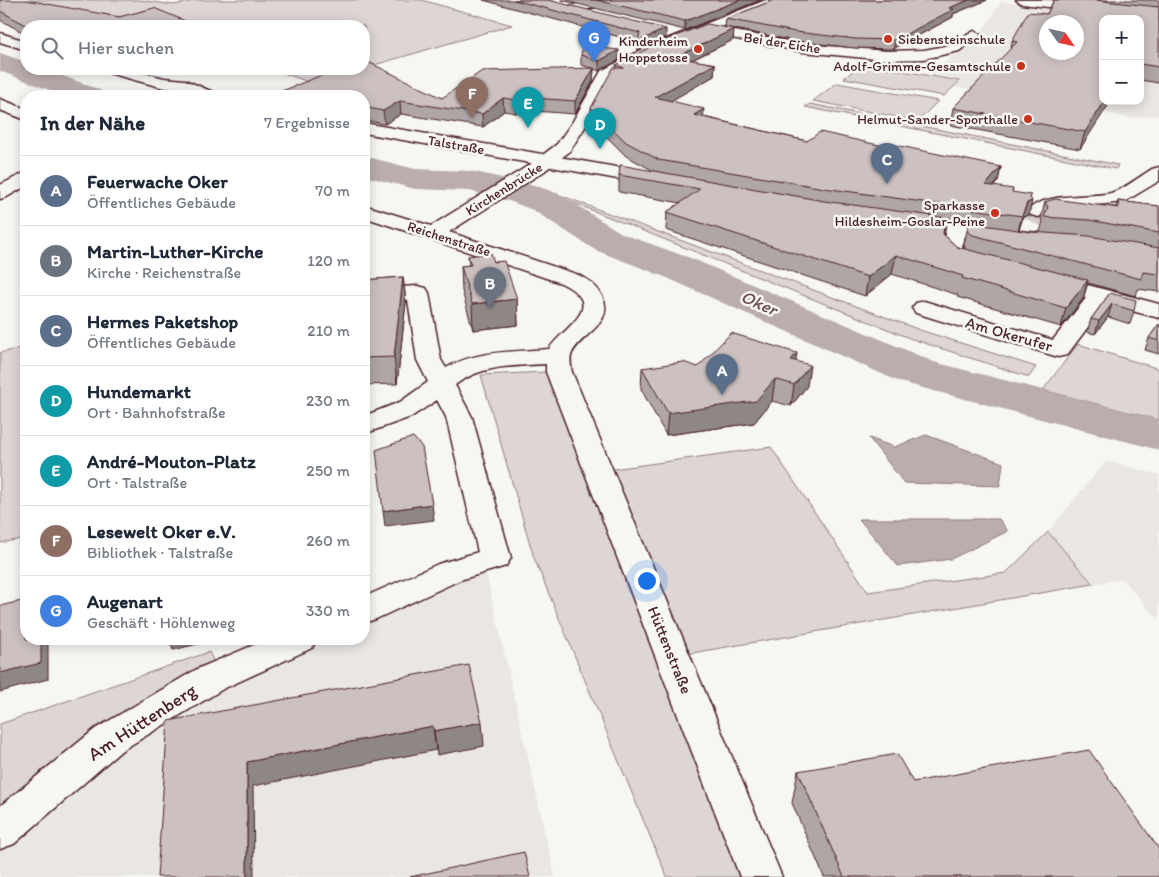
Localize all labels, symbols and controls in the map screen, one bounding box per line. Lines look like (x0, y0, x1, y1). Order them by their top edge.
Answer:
north arrow (1039, 15, 1084, 60)
map controls (1099, 15, 1144, 105)
button: + (1099, 15, 1144, 60)
search box (20, 20, 370, 75)
pin: G (578, 21, 610, 62)
street label: Bei der Eiche (742, 29, 822, 58)
place label: Siebensteinschule (898, 31, 1006, 48)
place label: Kinderheim Hoppetosse (619, 33, 689, 66)
marker: Siebensteinschule (882, 33, 894, 45)
icon: search (38, 34, 66, 62)
text: Hier suchen (78, 36, 174, 59)
marker: Kinderheim Hoppetosse (692, 43, 704, 55)
place label: Adolf-Grimme-Gesamtschule (834, 58, 1011, 75)
marker: Adolf-Grimme-Gesamtschule (1015, 60, 1027, 72)
button: − (1099, 60, 1144, 105)
pin: F (456, 77, 488, 118)
pin: E (512, 87, 544, 128)
pin: D (584, 108, 616, 149)
text: In der Nähe (40, 110, 145, 135)
place label: Helmut-Sander-Sporthalle (857, 111, 1018, 128)
text: 7 Ergebnisse (264, 113, 350, 132)
marker: Helmut-Sander-Sporthalle (1022, 113, 1034, 125)
street label: Talstraße (426, 132, 486, 158)
pin: C (871, 143, 903, 184)
street label: Kirchenbrücke (462, 158, 546, 219)
text: Feuerwache Oker (87, 170, 228, 193)
text: A (51, 181, 61, 200)
text: 70 m (315, 181, 350, 200)
text: Öffentliches Gebäude (87, 193, 236, 212)
place label: Sparkasse Hildesheim-Goslar-Peine (835, 197, 985, 230)
marker: Sparkasse Hildesheim-Goslar-Peine (989, 207, 1001, 219)
street label: Reichenstraße (405, 218, 493, 261)
text: Martin-Luther-Kirche (87, 240, 263, 263)
text: B (51, 251, 61, 270)
text: 120 m (307, 251, 350, 270)
text: Kirche · Reichenstraße (87, 263, 241, 282)
pin: B (474, 267, 506, 308)
water label: Oker (737, 285, 783, 322)
text: Hermes Paketshop (87, 310, 238, 333)
street label: Am Okerufer (963, 313, 1055, 355)
text: C (51, 321, 61, 340)
text: 210 m (307, 321, 350, 340)
text: Öffentliches Gebäude (87, 333, 236, 352)
pin: A (706, 354, 738, 395)
text: Hundemarkt (87, 380, 191, 403)
text: D (51, 391, 61, 410)
text: 230 m (306, 391, 350, 410)
text: Ort · Bahnhofstraße (87, 403, 226, 422)
text: André-Mouton-Platz (87, 450, 256, 473)
text: E (52, 461, 60, 480)
text: 250 m (306, 461, 350, 480)
text: Ort · Talstraße (87, 473, 187, 492)
text: Lesewelt Oker e.V. (87, 520, 236, 543)
text: F (52, 531, 60, 550)
text: 260 m (306, 531, 350, 550)
text: Bibliothek · Talstraße (87, 543, 233, 562)
your location (634, 568, 660, 594)
text: Augenart (87, 590, 163, 613)
text: G (50, 601, 62, 620)
text: 330 m (306, 601, 350, 620)
street label: Hüttenstraße (644, 603, 696, 697)
text: Geschäft · Höhlenweg (87, 613, 235, 632)
street label: Am Hüttenberg (83, 678, 201, 766)

